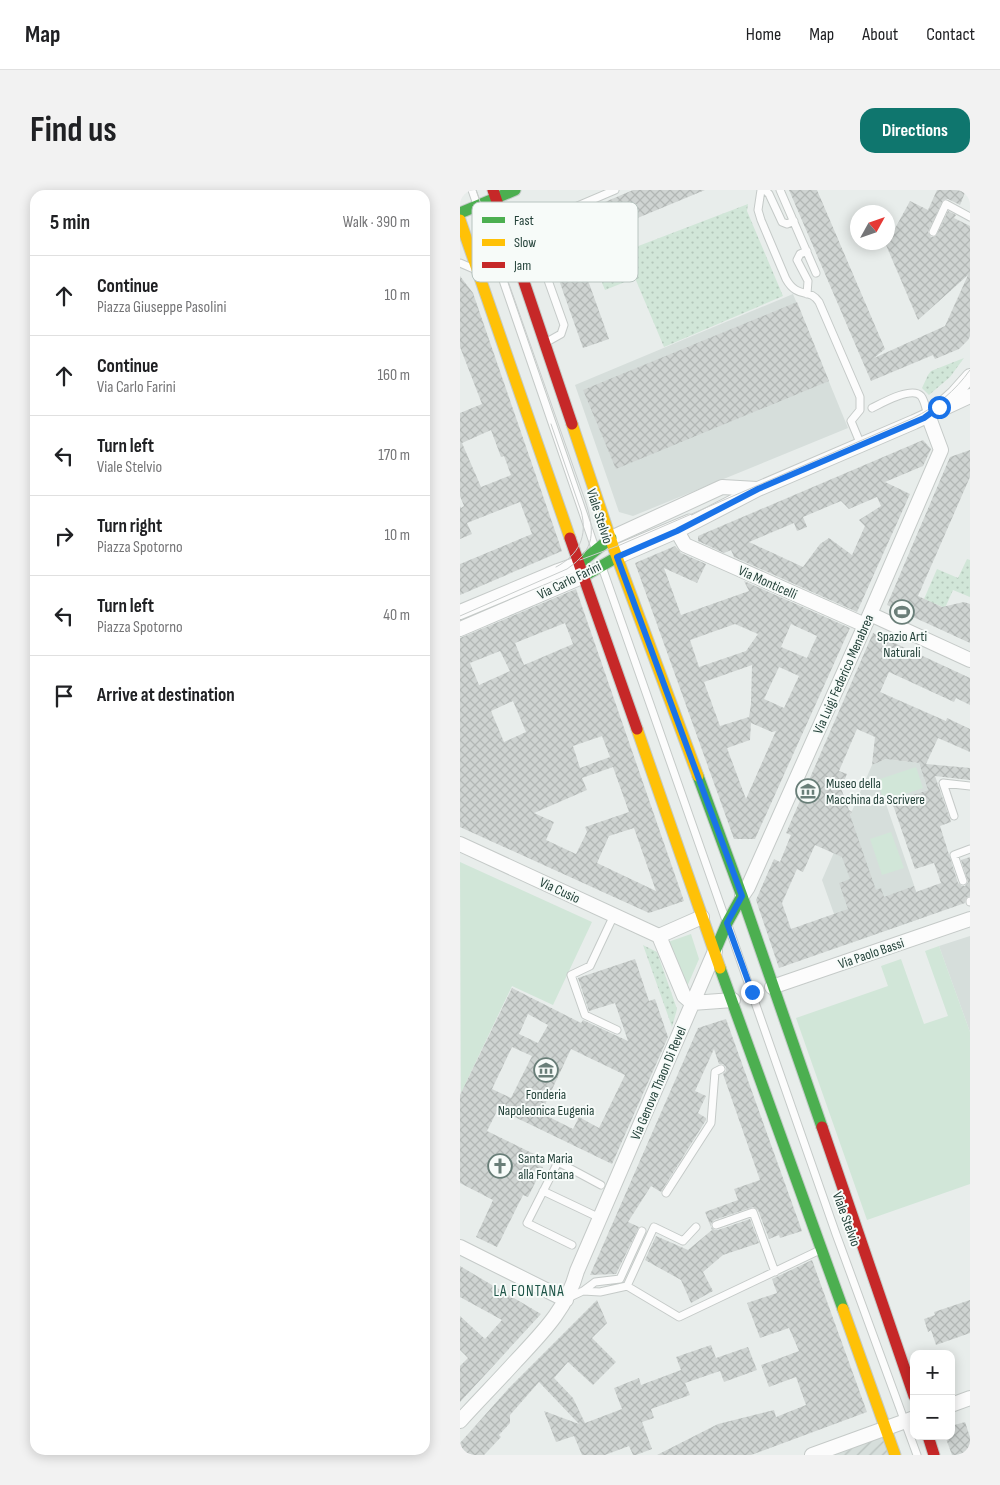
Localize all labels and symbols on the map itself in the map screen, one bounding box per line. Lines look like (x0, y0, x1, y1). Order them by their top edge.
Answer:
legend (472, 202, 638, 282)
north arrow (850, 205, 895, 250)
text: Fast (514, 212, 534, 229)
text: Slow (514, 234, 536, 251)
text: Jam (513, 257, 531, 274)
route start (928, 396, 951, 419)
street label: Viale Stelvio (583, 486, 616, 546)
street label: Via Carlo Farini (535, 558, 604, 603)
street label: Via Monticelli (736, 562, 800, 603)
sports icon: Spazio Arti Naturali (889, 599, 915, 625)
street label: Via Luigi Federico Menabrea (809, 612, 877, 737)
place label: Spazio Arti Naturali (877, 628, 927, 661)
place label: Museo della Macchina da Scrivere (826, 775, 925, 808)
museum icon: Museo della Macchina da Scrivere (795, 778, 821, 804)
street label: Via Cusio (537, 874, 583, 907)
street label: Via Paolo Bassi (836, 934, 906, 973)
route end (741, 981, 764, 1004)
street label: Via Genova Thaon Di Revel (627, 1024, 690, 1143)
museum icon: Fonderia Napoleonica Eugenia (533, 1057, 559, 1083)
place label: Fonderia Napoleonica Eugenia (498, 1086, 594, 1119)
place label: Santa Maria alla Fontana (518, 1150, 574, 1183)
church icon: Santa Maria alla Fontana (487, 1153, 513, 1179)
street label: Viale Stelvio (829, 1189, 864, 1249)
district label: LA FONTANA (493, 1282, 565, 1301)

